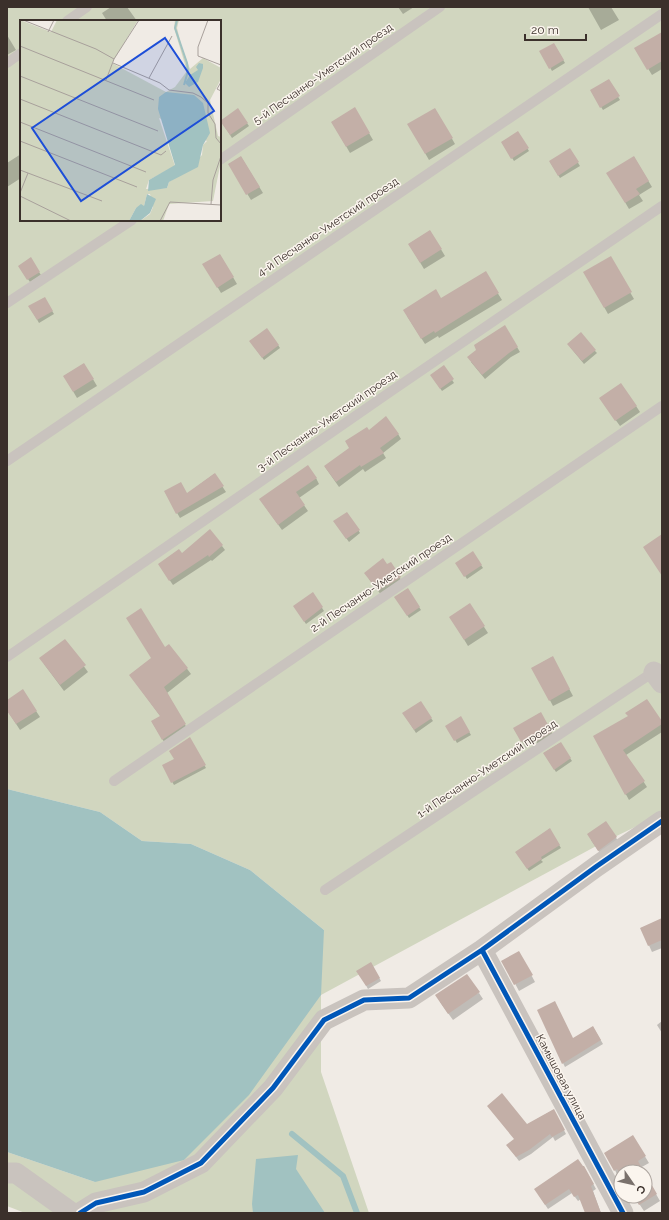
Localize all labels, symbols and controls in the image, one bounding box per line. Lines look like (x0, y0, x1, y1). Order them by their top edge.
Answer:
scale bar (525, 16, 586, 42)
inset map (20, 20, 221, 221)
street label: 5-й Песчанно-Уметский проезд (251, 20, 396, 127)
text: 20 m (531, 23, 559, 37)
street label: 4-й Песчанно-Уметский проезд (255, 174, 401, 279)
street label: 3-й Песчанно-Уметский проезд (255, 367, 400, 474)
street label: 2-й Песчанно-Уметский проезд (308, 531, 454, 635)
street label: 1-й Песчанно-Уметский проезд (415, 717, 560, 821)
street label: Камышовая улица (533, 1032, 589, 1122)
north arrow (613, 1164, 653, 1204)
text: С (633, 1183, 648, 1196)

